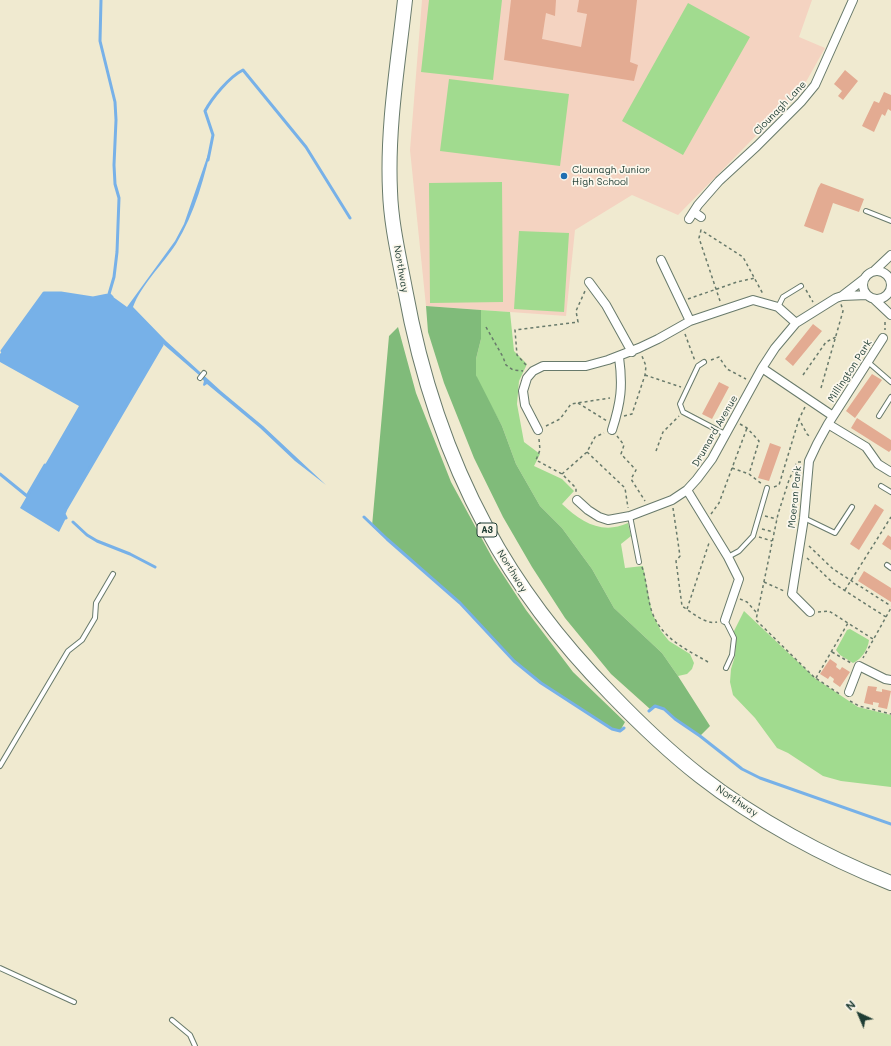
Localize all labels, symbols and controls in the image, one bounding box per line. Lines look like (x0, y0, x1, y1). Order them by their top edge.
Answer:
street label: Clounagh Lane (751, 78, 809, 138)
place label: Clounagh Junior High School (572, 164, 650, 188)
marker: Clounagh Junior High School (559, 171, 569, 181)
street label: Northway (391, 245, 411, 293)
street label: Millington Park (825, 337, 875, 405)
street label: Drumard Avenue (690, 393, 740, 469)
street label: Moeran Park (786, 465, 804, 529)
road number: A3 (477, 523, 497, 537)
street label: Northway (494, 548, 530, 594)
street label: Northway (714, 783, 760, 819)
north arrow (839, 994, 879, 1034)
text: N (842, 997, 859, 1013)

